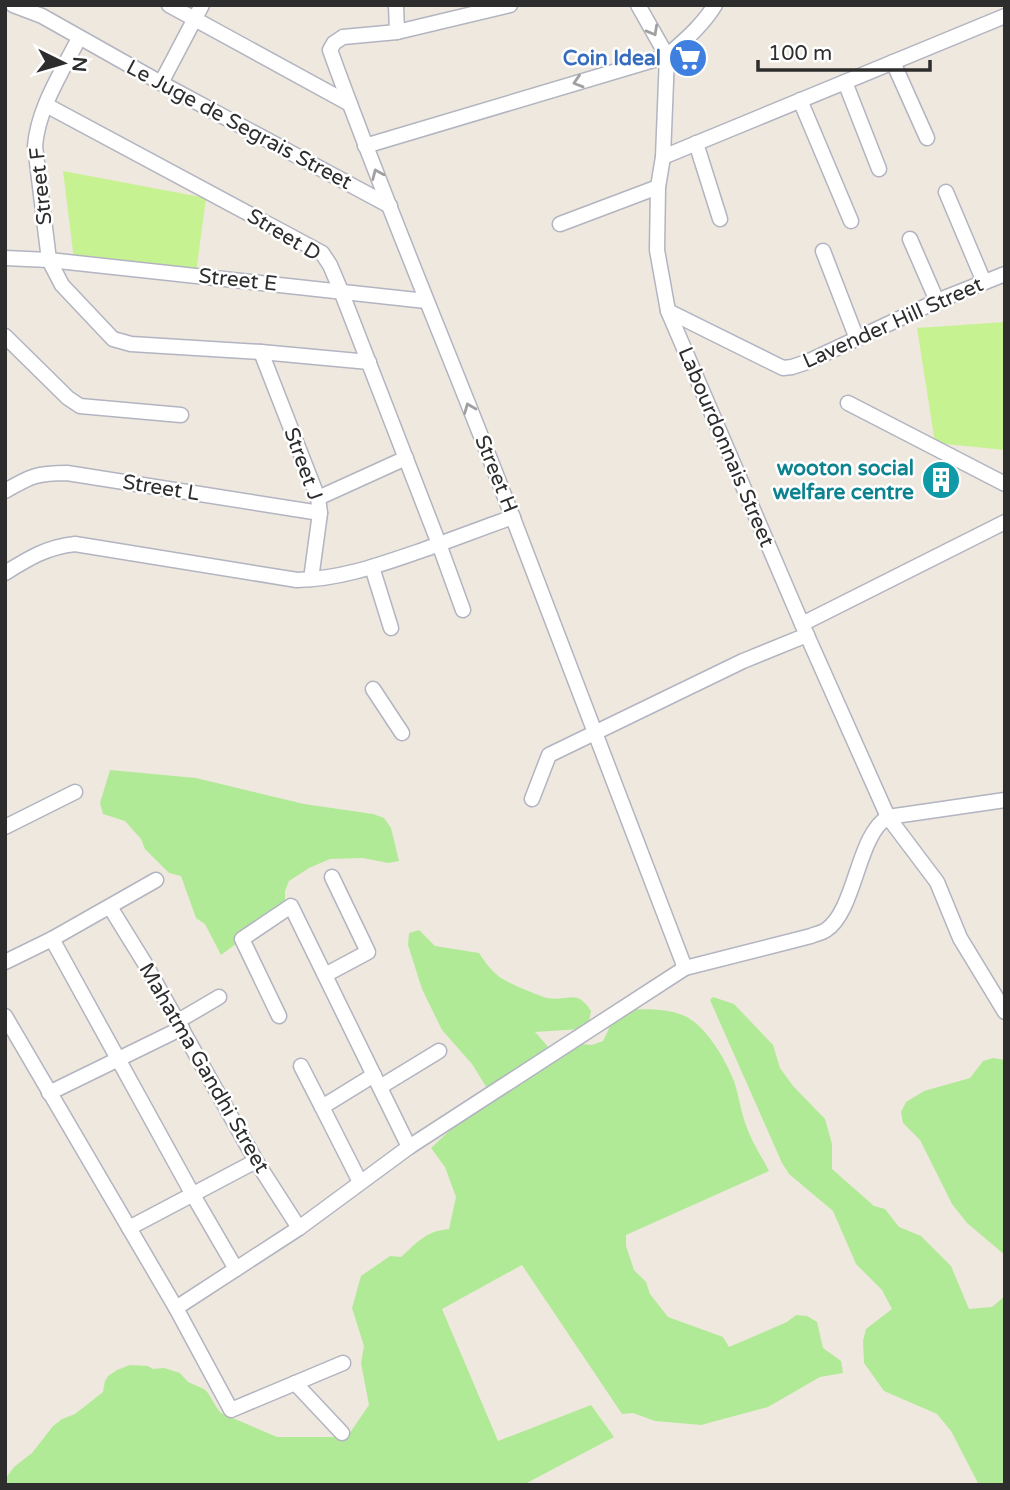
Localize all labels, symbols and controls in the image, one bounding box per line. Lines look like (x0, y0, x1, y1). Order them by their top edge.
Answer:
one-way arrow (645, 23, 658, 36)
north arrow (28, 28, 98, 98)
scale bar (758, 28, 930, 72)
supermarket icon: Coin Ideal (667, 37, 709, 79)
text: 100 m (768, 41, 832, 66)
place label: Coin Ideal (563, 46, 661, 71)
street label: Le Juge de Segrais Street (122, 55, 356, 195)
text: N (67, 56, 91, 73)
one-way arrow (572, 74, 584, 89)
street label: Street F (24, 146, 58, 226)
one-way arrow (371, 169, 385, 181)
street label: Street D (243, 203, 325, 267)
street label: Street E (197, 263, 279, 297)
street label: Lavender Hill Street (799, 272, 987, 374)
street label: Labourdonnais Street (673, 343, 779, 551)
one-way arrow (464, 403, 478, 415)
street label: Street J (278, 424, 328, 504)
street label: Street H (469, 432, 523, 516)
place label: wooton social welfare centre (773, 456, 914, 505)
building icon: wooton social welfare centre (920, 459, 962, 501)
street label: Street L (121, 470, 201, 506)
street label: Mahatma Gandhi Street (134, 959, 274, 1177)

